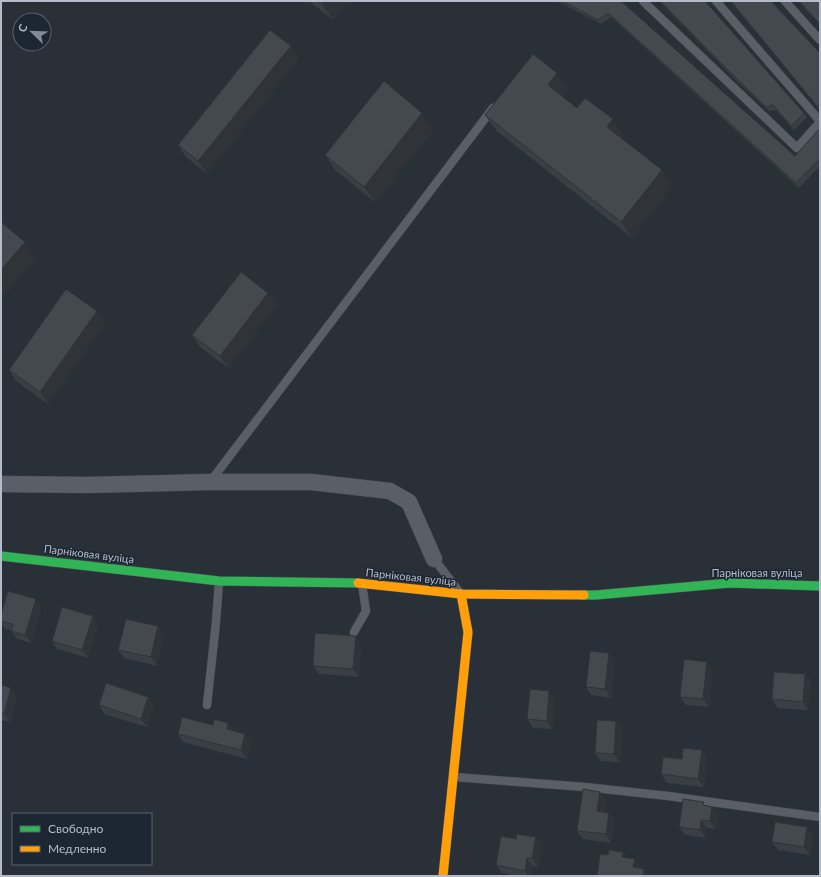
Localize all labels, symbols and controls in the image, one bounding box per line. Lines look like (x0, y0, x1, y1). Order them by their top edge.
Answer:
north arrow (12, 12, 52, 52)
text: С (15, 21, 30, 34)
street label: Парніковая вуліца (43, 542, 135, 565)
street label: Парніковая вуліца (365, 565, 457, 588)
street label: Парніковая вуліца (712, 566, 802, 579)
legend (12, 813, 152, 865)
text: Свободно (48, 821, 104, 836)
text: Медленно (48, 841, 107, 856)

